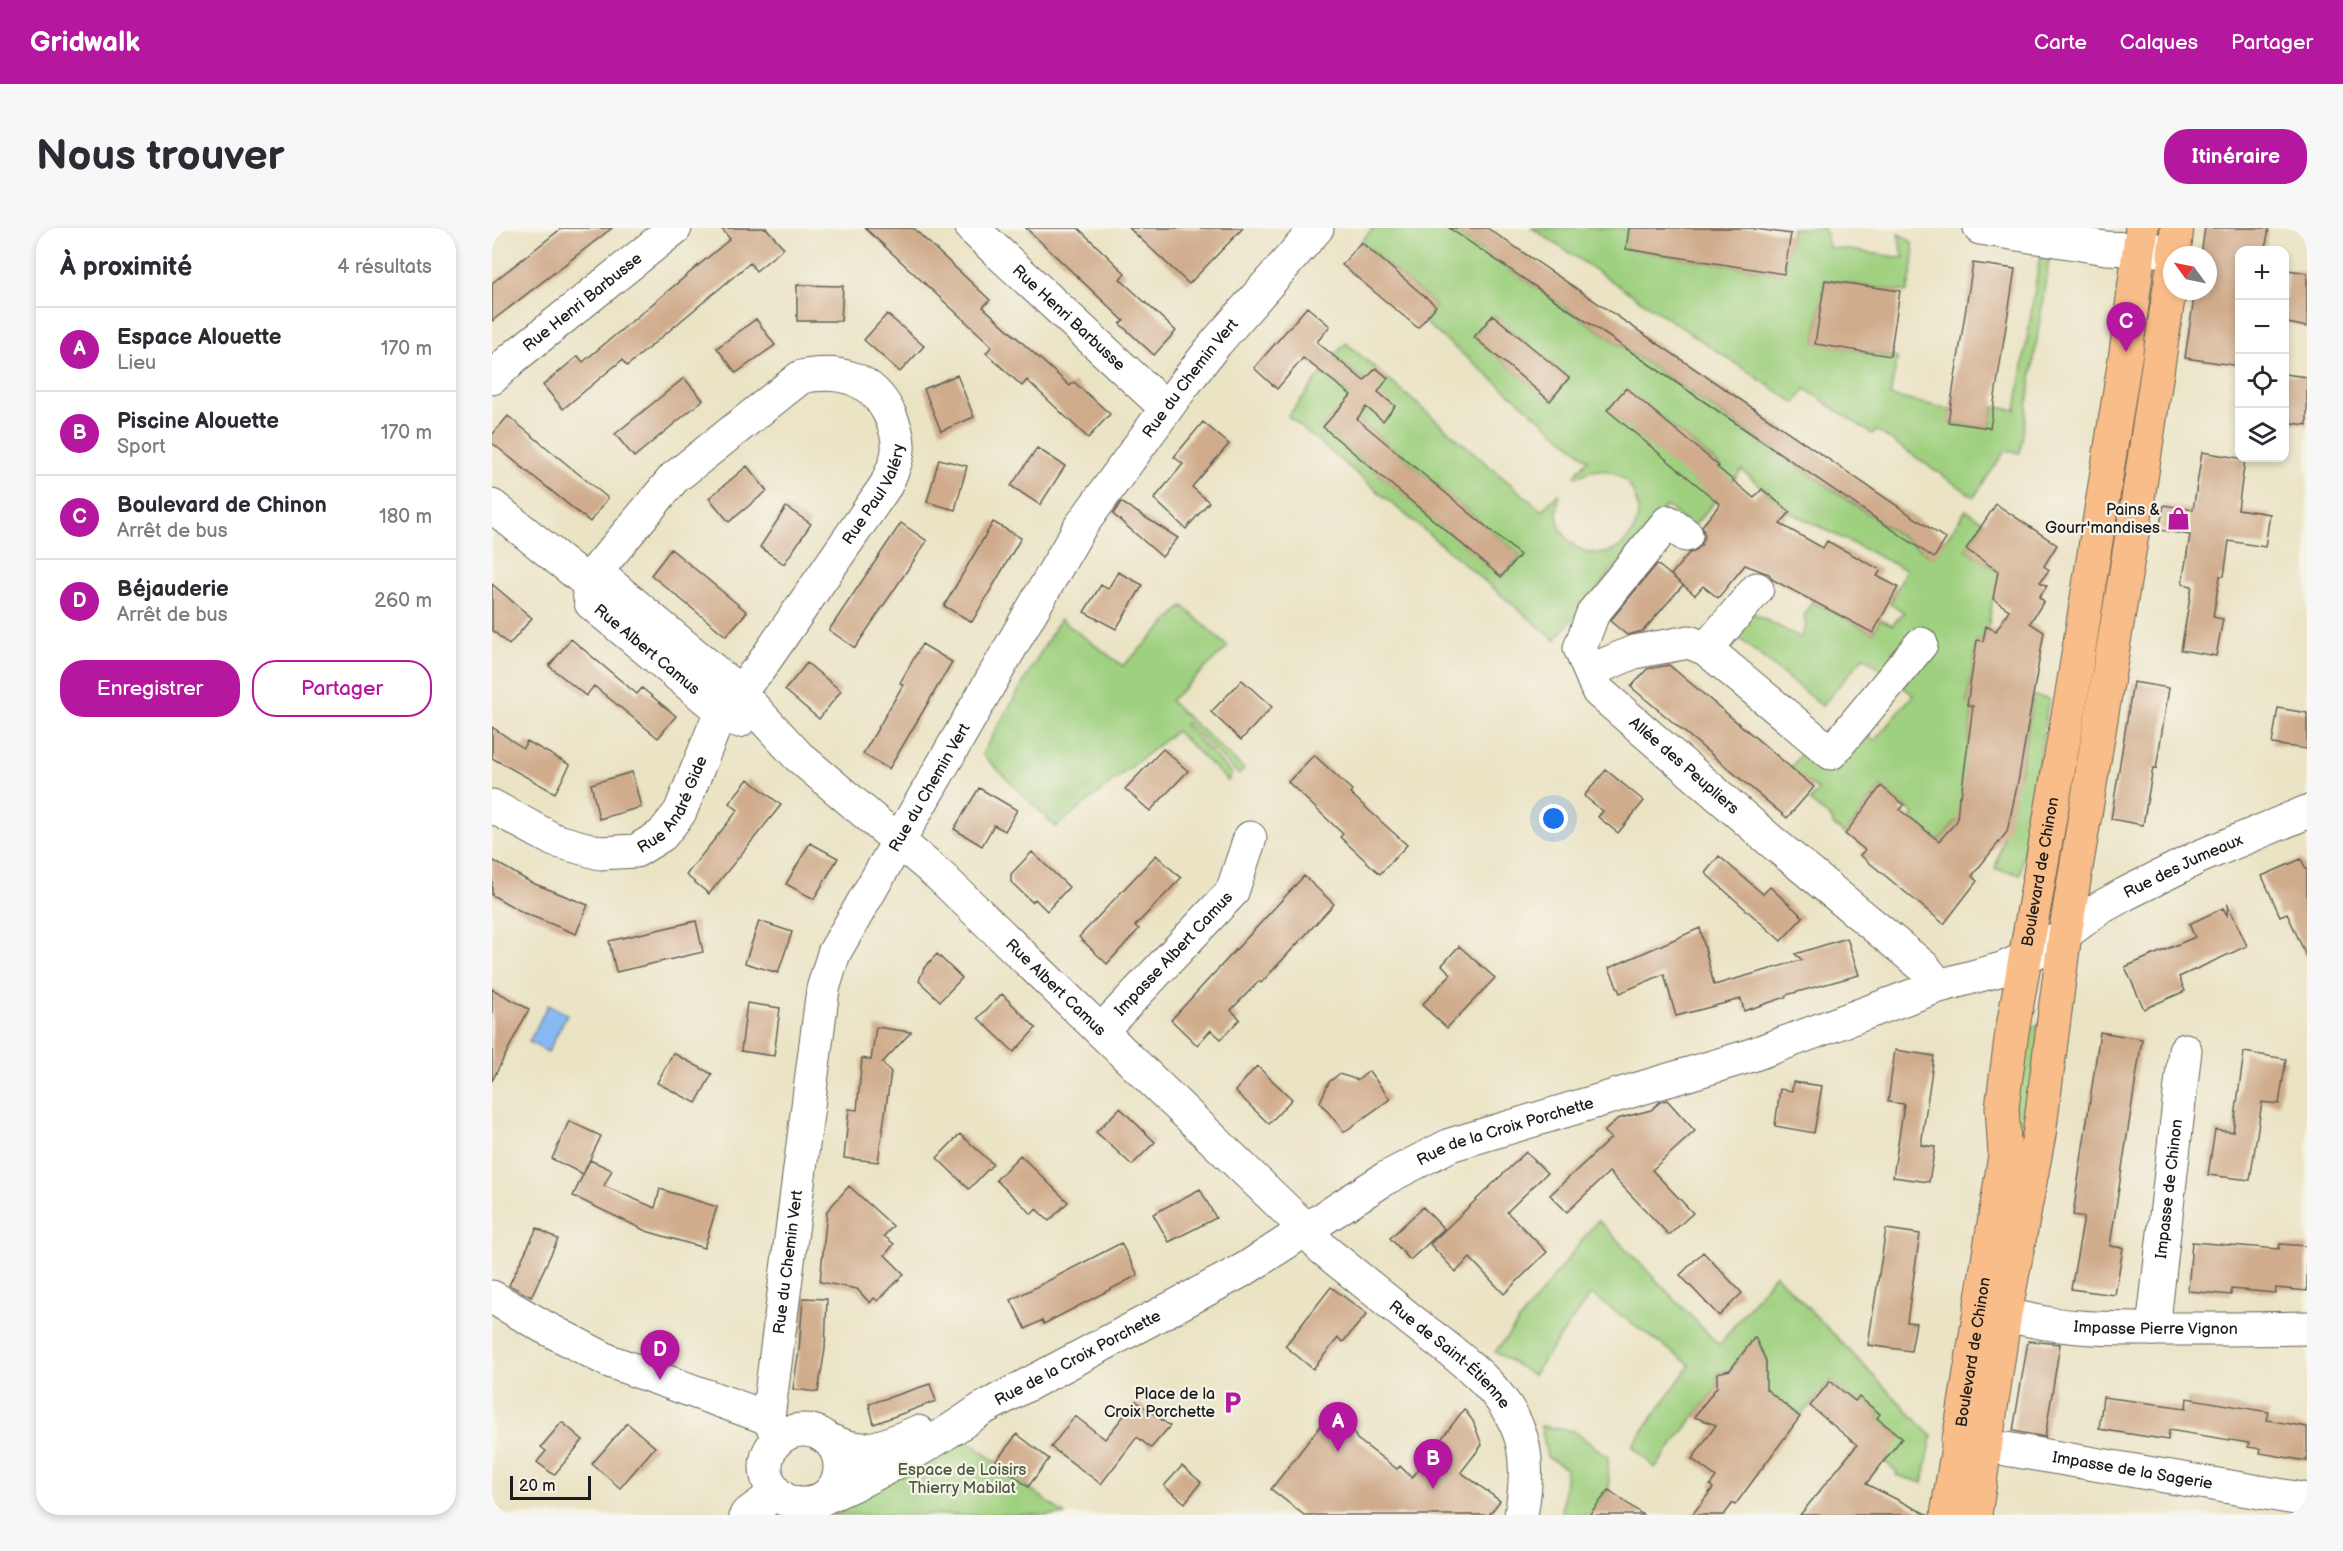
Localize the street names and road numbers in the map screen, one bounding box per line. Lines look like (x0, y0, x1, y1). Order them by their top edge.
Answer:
street label: Rue Henri Barbusse (519, 249, 646, 356)
street label: Rue Henri Barbusse (1008, 261, 1130, 375)
street label: Rue du Chemin Vert (1139, 315, 1242, 442)
street label: Rue Paul Valéry (838, 443, 908, 548)
street label: Rue Albert Camus (590, 600, 704, 699)
street label: Allée des Peupliers (1625, 713, 1743, 818)
street label: Rue du Chemin Vert (885, 720, 974, 855)
street label: Rue André Gide (634, 753, 711, 857)
street label: Boulevard de Chinon (2018, 796, 2063, 948)
street label: Rue des Jumeaux (2120, 830, 2246, 903)
street label: Impasse Albert Camus (1111, 888, 1237, 1020)
street label: Rue Albert Camus (1002, 935, 1110, 1040)
street label: Rue de la Croix Porchette (1414, 1093, 1596, 1170)
street label: Impasse de Chinon (2152, 1118, 2187, 1260)
street label: Rue du Chemin Vert (769, 1189, 807, 1335)
street label: Boulevard de Chinon (1952, 1276, 1995, 1428)
street label: Rue de Saint-Étienne (1385, 1296, 1514, 1413)
street label: Rue de la Croix Porchette (991, 1306, 1164, 1410)
street label: Impasse Pierre Vignon (2073, 1317, 2238, 1339)
street label: Impasse de la Sagerie (2051, 1448, 2215, 1493)

